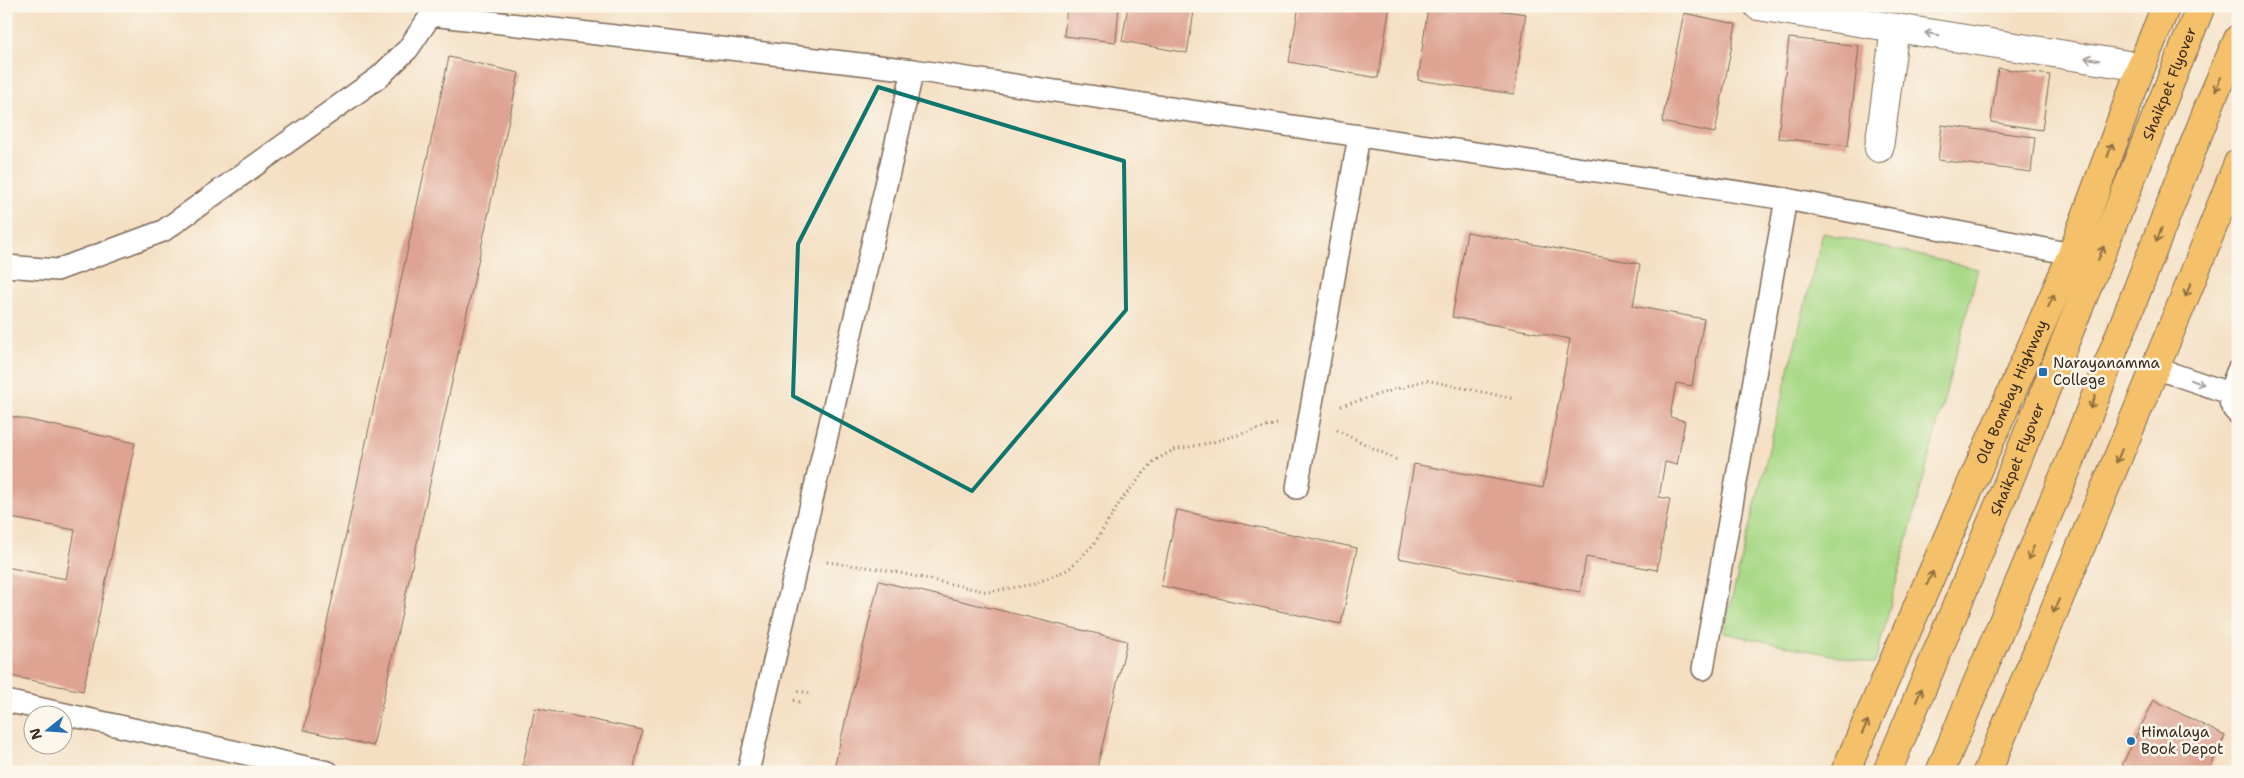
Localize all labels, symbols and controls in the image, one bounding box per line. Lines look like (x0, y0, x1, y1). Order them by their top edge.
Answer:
street label: Shaikpet Flyover (2138, 24, 2201, 143)
one-way arrow (1924, 29, 1940, 39)
one-way arrow (2085, 54, 2101, 64)
one-way arrow (2213, 76, 2223, 91)
one-way arrow (2106, 143, 2115, 158)
one-way arrow (2153, 227, 2163, 242)
one-way arrow (2096, 246, 2106, 261)
one-way arrow (2183, 282, 2192, 297)
one-way arrow (2047, 294, 2057, 309)
street label: Old Bombay Highway (1971, 316, 2052, 467)
place label: Narayanamma College (2053, 353, 2161, 390)
marker: Narayanamma College (2037, 366, 2049, 378)
one-way arrow (2188, 378, 2204, 387)
one-way arrow (2088, 394, 2097, 410)
street label: Shaikpet Flyover (1986, 400, 2049, 519)
one-way arrow (2113, 448, 2123, 463)
one-way arrow (2026, 545, 2036, 560)
one-way arrow (1926, 571, 1936, 586)
one-way arrow (2051, 598, 2061, 613)
one-way arrow (1916, 687, 1925, 702)
north arrow (22, 706, 72, 756)
one-way arrow (1860, 720, 1870, 735)
place label: Himalaya Book Depot (2141, 722, 2224, 759)
text: N (25, 726, 46, 742)
marker: Himalaya Book Depot (2125, 735, 2137, 747)

